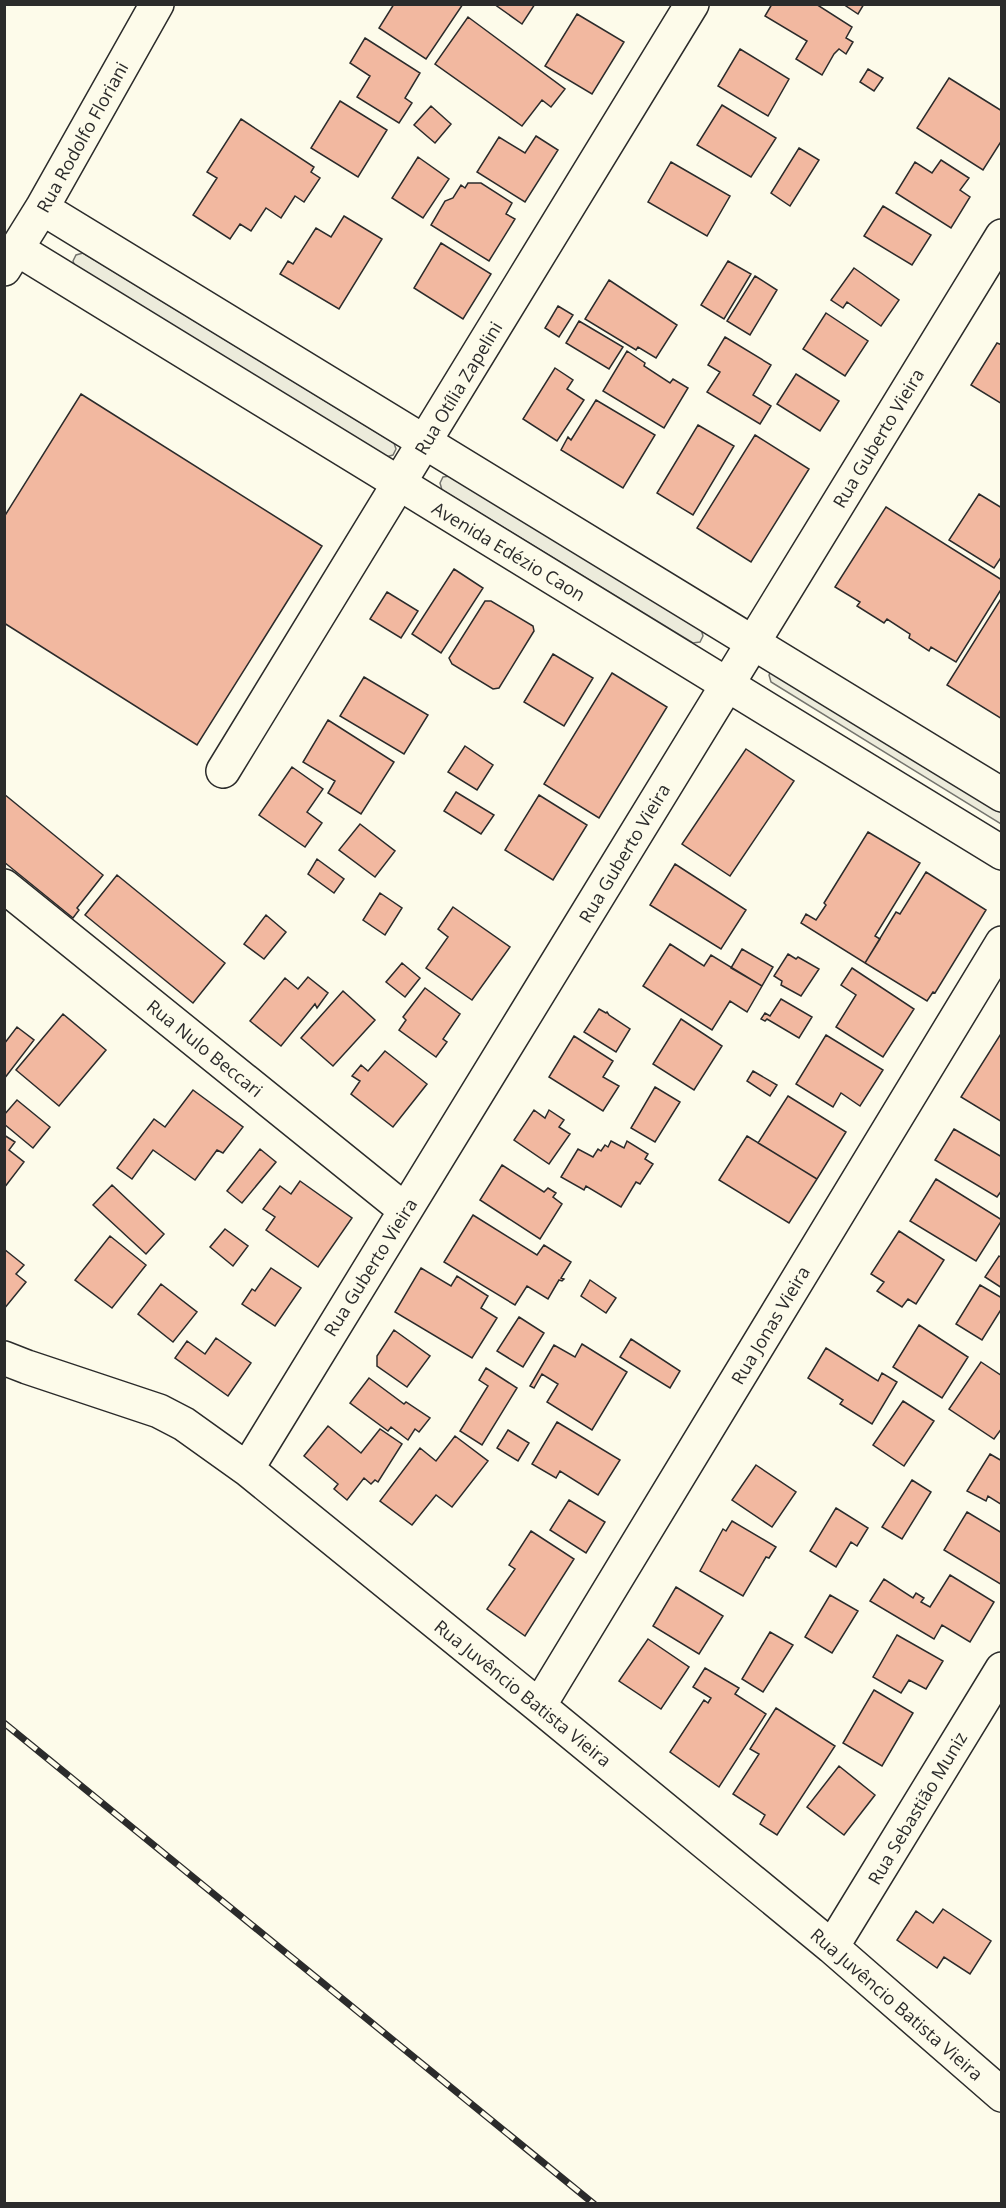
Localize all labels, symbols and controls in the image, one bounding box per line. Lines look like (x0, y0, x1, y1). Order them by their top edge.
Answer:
street label: Rua Rodolfo Floriani (31, 57, 133, 217)
street label: Rua Otília Zapelini (409, 317, 507, 459)
street label: Rua Guberto Vieira (827, 364, 929, 512)
street label: Avenida Edézio Caon (428, 496, 590, 606)
street label: Rua Guberto Vieira (573, 779, 675, 927)
street label: Rua Nulo Beccari (142, 994, 268, 1102)
street label: Rua Guberto Vieira (318, 1193, 422, 1341)
street label: Rua Jonas Vieira (725, 1261, 815, 1389)
street label: Rua Juvêncio Batista Vieira (430, 1614, 616, 1772)
street label: Rua Sebastião Muniz (862, 1727, 972, 1889)
street label: Rua Juvêncio Batista Vieira (806, 1922, 988, 2086)

